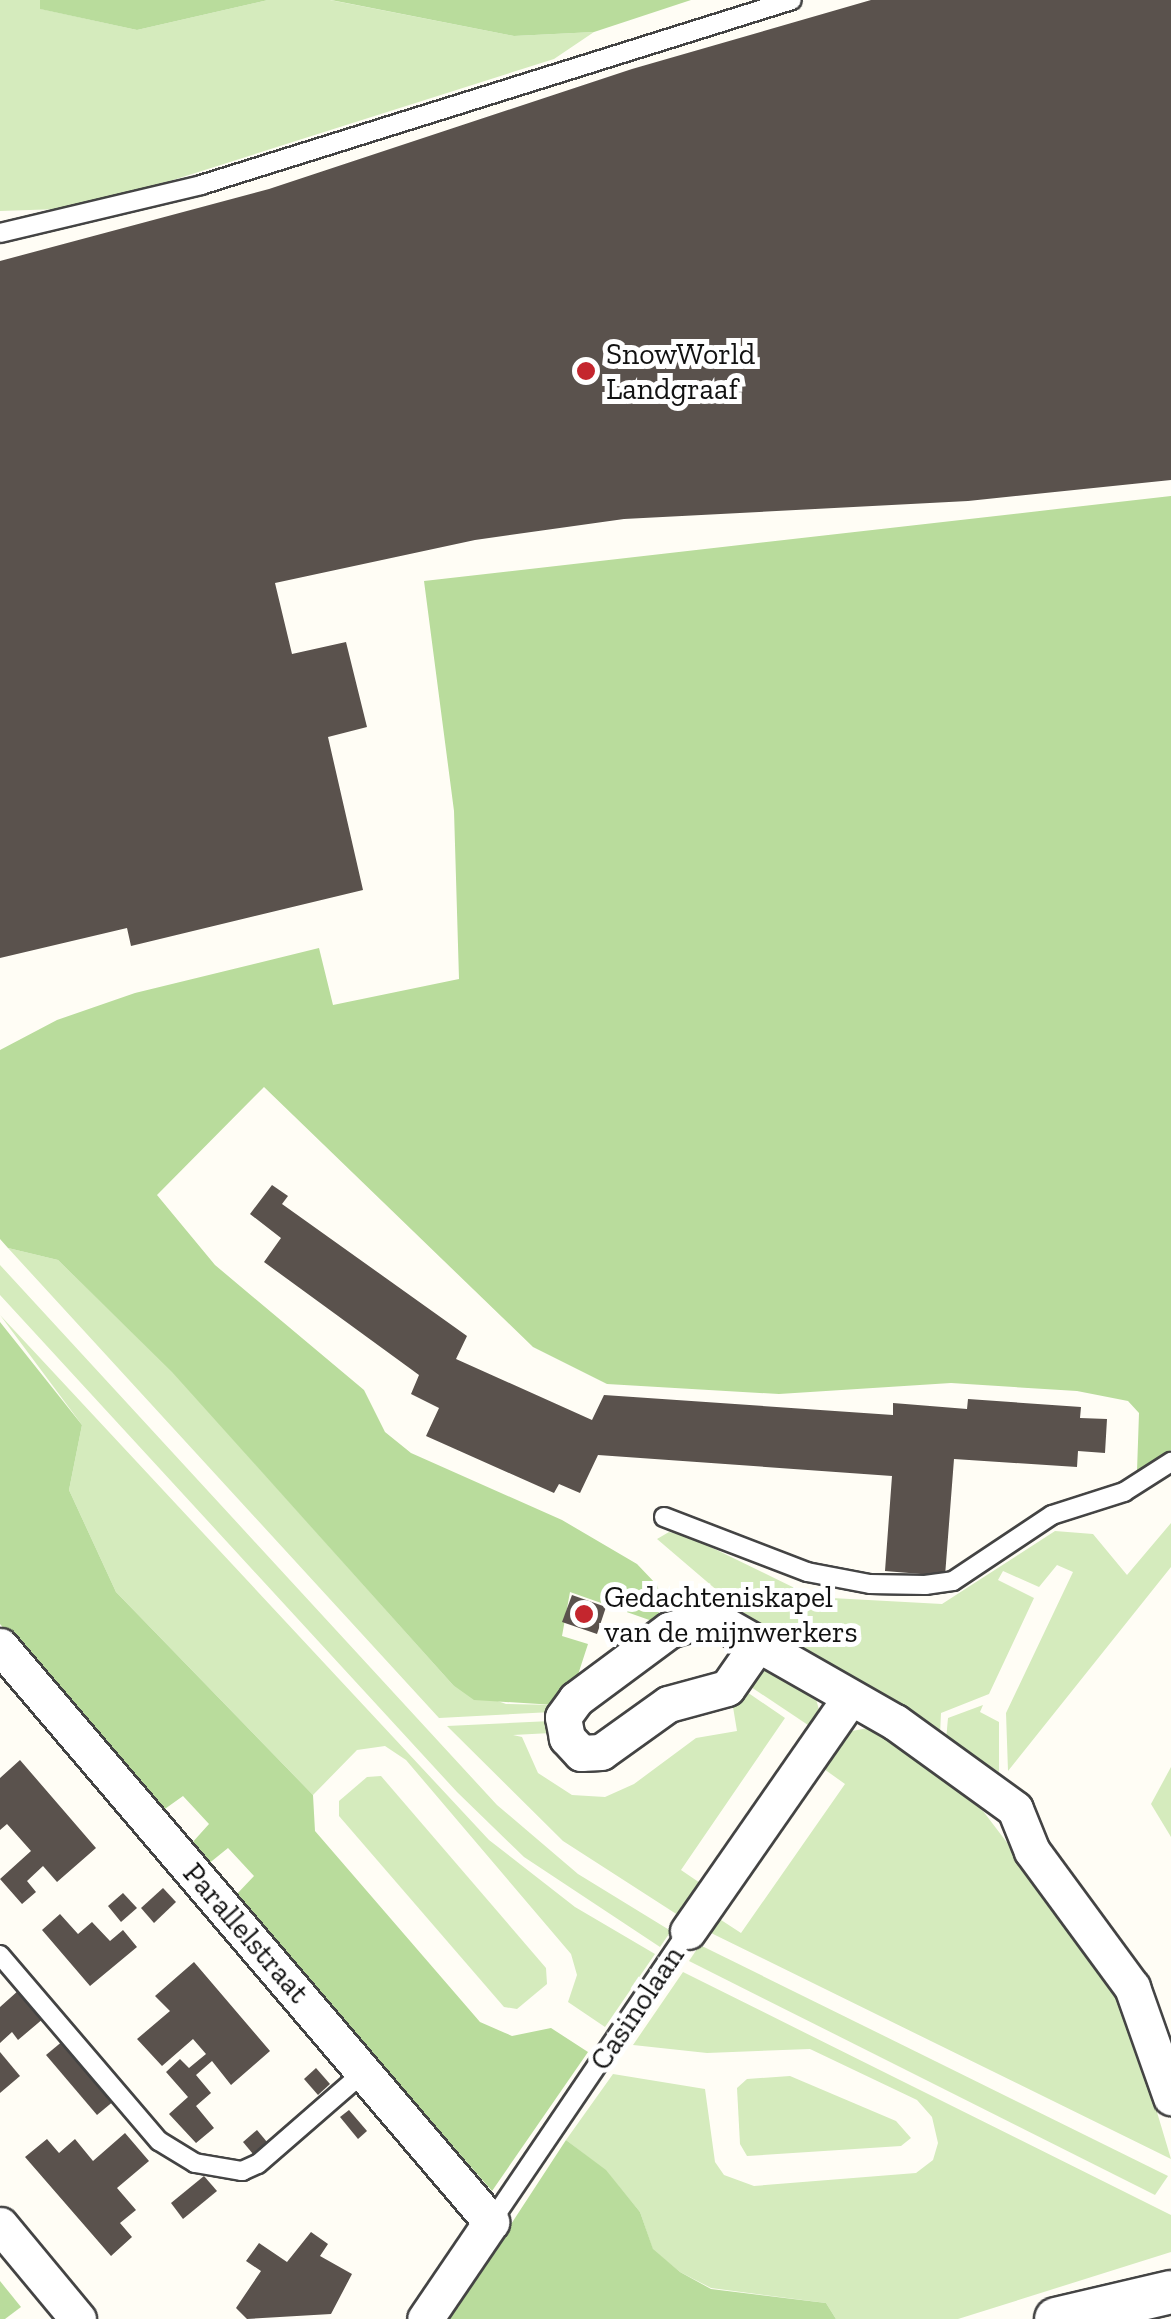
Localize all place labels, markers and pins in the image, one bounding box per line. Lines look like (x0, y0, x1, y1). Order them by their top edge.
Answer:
place label: SnowWorld Landgraaf (606, 336, 755, 406)
marker: SnowWorld Landgraaf (575, 360, 597, 382)
place label: Gedachteniskapel van de mijnwerkers (604, 1579, 858, 1650)
marker: Gedachteniskapel van de mijnwerkers (573, 1603, 595, 1625)

